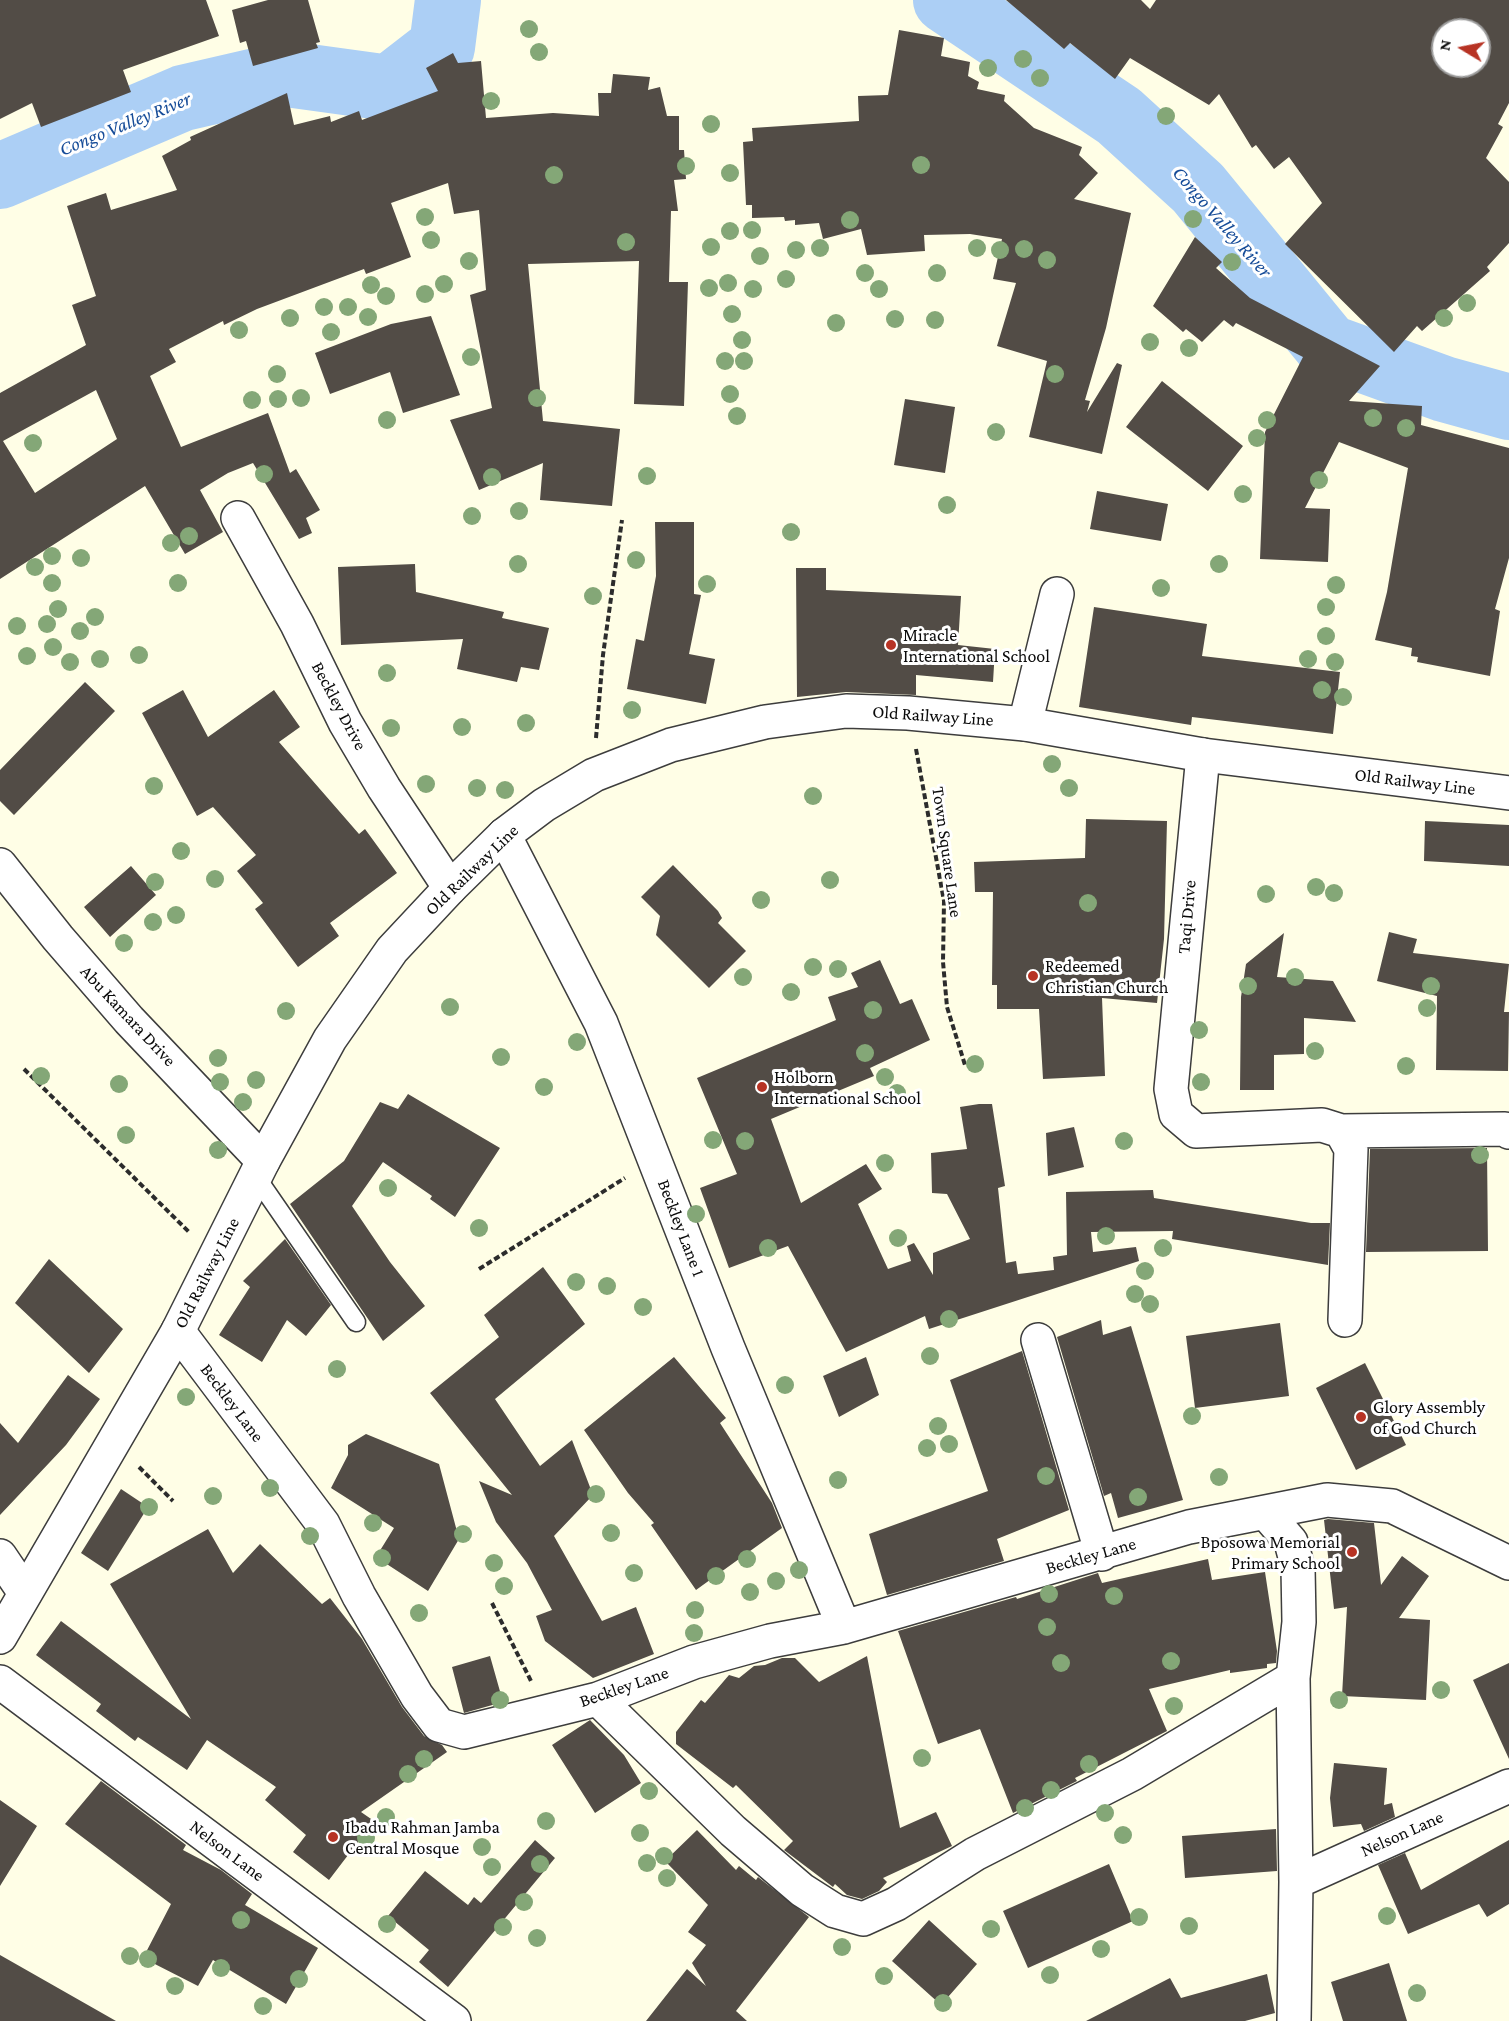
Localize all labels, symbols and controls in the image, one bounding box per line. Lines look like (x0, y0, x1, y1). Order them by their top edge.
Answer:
north arrow (1431, 18, 1491, 78)
text: N (1435, 38, 1454, 52)
water label: Congo Valley River (56, 87, 194, 161)
water label: Congo Valley River (1167, 161, 1277, 283)
place label: Miracle International School (903, 624, 1050, 666)
marker: Miracle International School (884, 638, 898, 652)
street label: Beckley Drive (307, 658, 371, 754)
street label: Old Railway Line (872, 701, 994, 731)
street label: Old Railway Line (1353, 764, 1477, 800)
street label: Town Square Lane (927, 785, 967, 919)
street label: Old Railway Line (421, 820, 523, 920)
street label: Taqi Drive (1173, 879, 1201, 955)
place label: Redeemed Christian Church (1045, 955, 1168, 998)
street label: Abu Kamara Drive (76, 961, 180, 1071)
marker: Redeemed Christian Church (1026, 969, 1040, 983)
place label: Holborn International School (774, 1066, 921, 1108)
marker: Holborn International School (755, 1080, 769, 1094)
street label: Beckley Lane 1 (653, 1176, 709, 1280)
street label: Old Railway Line (170, 1214, 244, 1332)
street label: Beckley Lane (195, 1359, 269, 1447)
place label: Glory Assembly of God Church (1373, 1396, 1485, 1438)
marker: Glory Assembly of God Church (1354, 1410, 1368, 1424)
place label: Bposowa Memorial Primary School (1201, 1531, 1340, 1574)
street label: Beckley Lane (1043, 1533, 1139, 1579)
marker: Bposowa Memorial Primary School (1345, 1545, 1359, 1559)
street label: Beckley Lane (577, 1662, 671, 1712)
street label: Nelson Lane (1357, 1806, 1447, 1862)
street label: Nelson Lane (185, 1816, 269, 1886)
place label: Ibadu Rahman Jamba Central Mosque (345, 1816, 500, 1858)
marker: Ibadu Rahman Jamba Central Mosque (326, 1830, 340, 1844)

